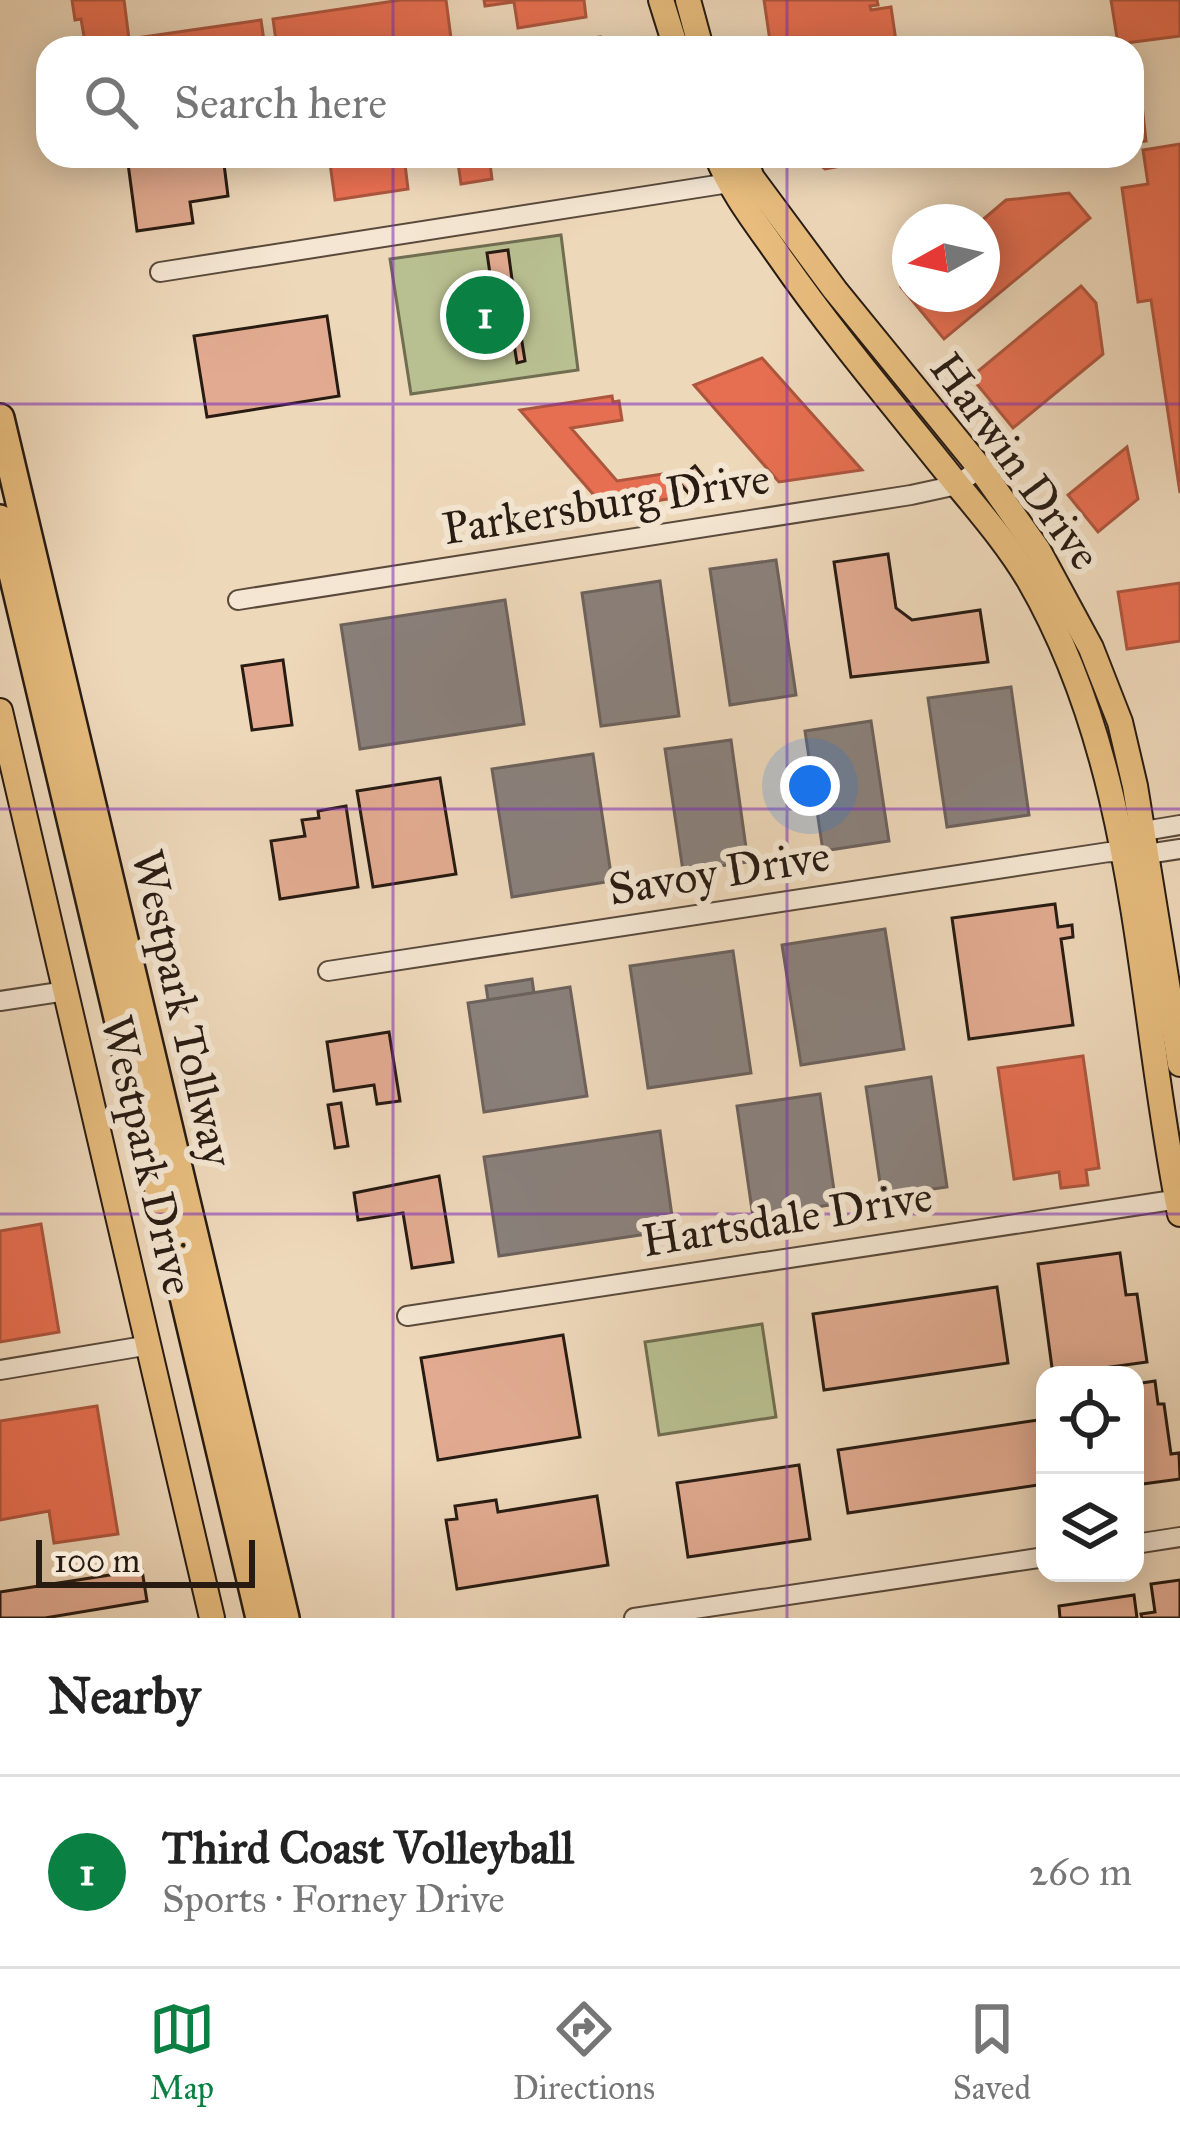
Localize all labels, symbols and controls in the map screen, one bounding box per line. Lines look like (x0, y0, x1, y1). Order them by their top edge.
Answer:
search box (36, 36, 1144, 168)
icon: search (78, 69, 144, 135)
text: Search here (174, 75, 387, 130)
north arrow (892, 204, 1000, 312)
pin: 1 (446, 270, 524, 360)
street label: Harwin Drive (919, 342, 1113, 580)
street label: Parkersburg Drive (439, 450, 773, 556)
your location (780, 756, 840, 816)
street label: Savoy Drive (604, 827, 834, 917)
street label: Westpark Tollway (120, 844, 246, 1173)
street label: Westpark Drive (89, 1010, 207, 1300)
street label: Hartsdale Drive (638, 1168, 936, 1268)
map controls (1036, 1366, 1144, 1582)
button: locate (1036, 1366, 1144, 1474)
button: layers (1036, 1474, 1144, 1582)
scale bar (36, 1534, 255, 1587)
text: 100 m (54, 1541, 140, 1581)
text: Nearby (48, 1665, 200, 1727)
text: Third Coast Volleyball (162, 1820, 574, 1875)
text: 1 (79, 1848, 95, 1896)
text: 260 m (1029, 1848, 1132, 1896)
text: Sports · Forney Drive (162, 1875, 505, 1923)
tab: Map (149, 1996, 215, 2108)
tab: Directions (513, 1996, 655, 2108)
tab: Saved (953, 1996, 1031, 2108)

